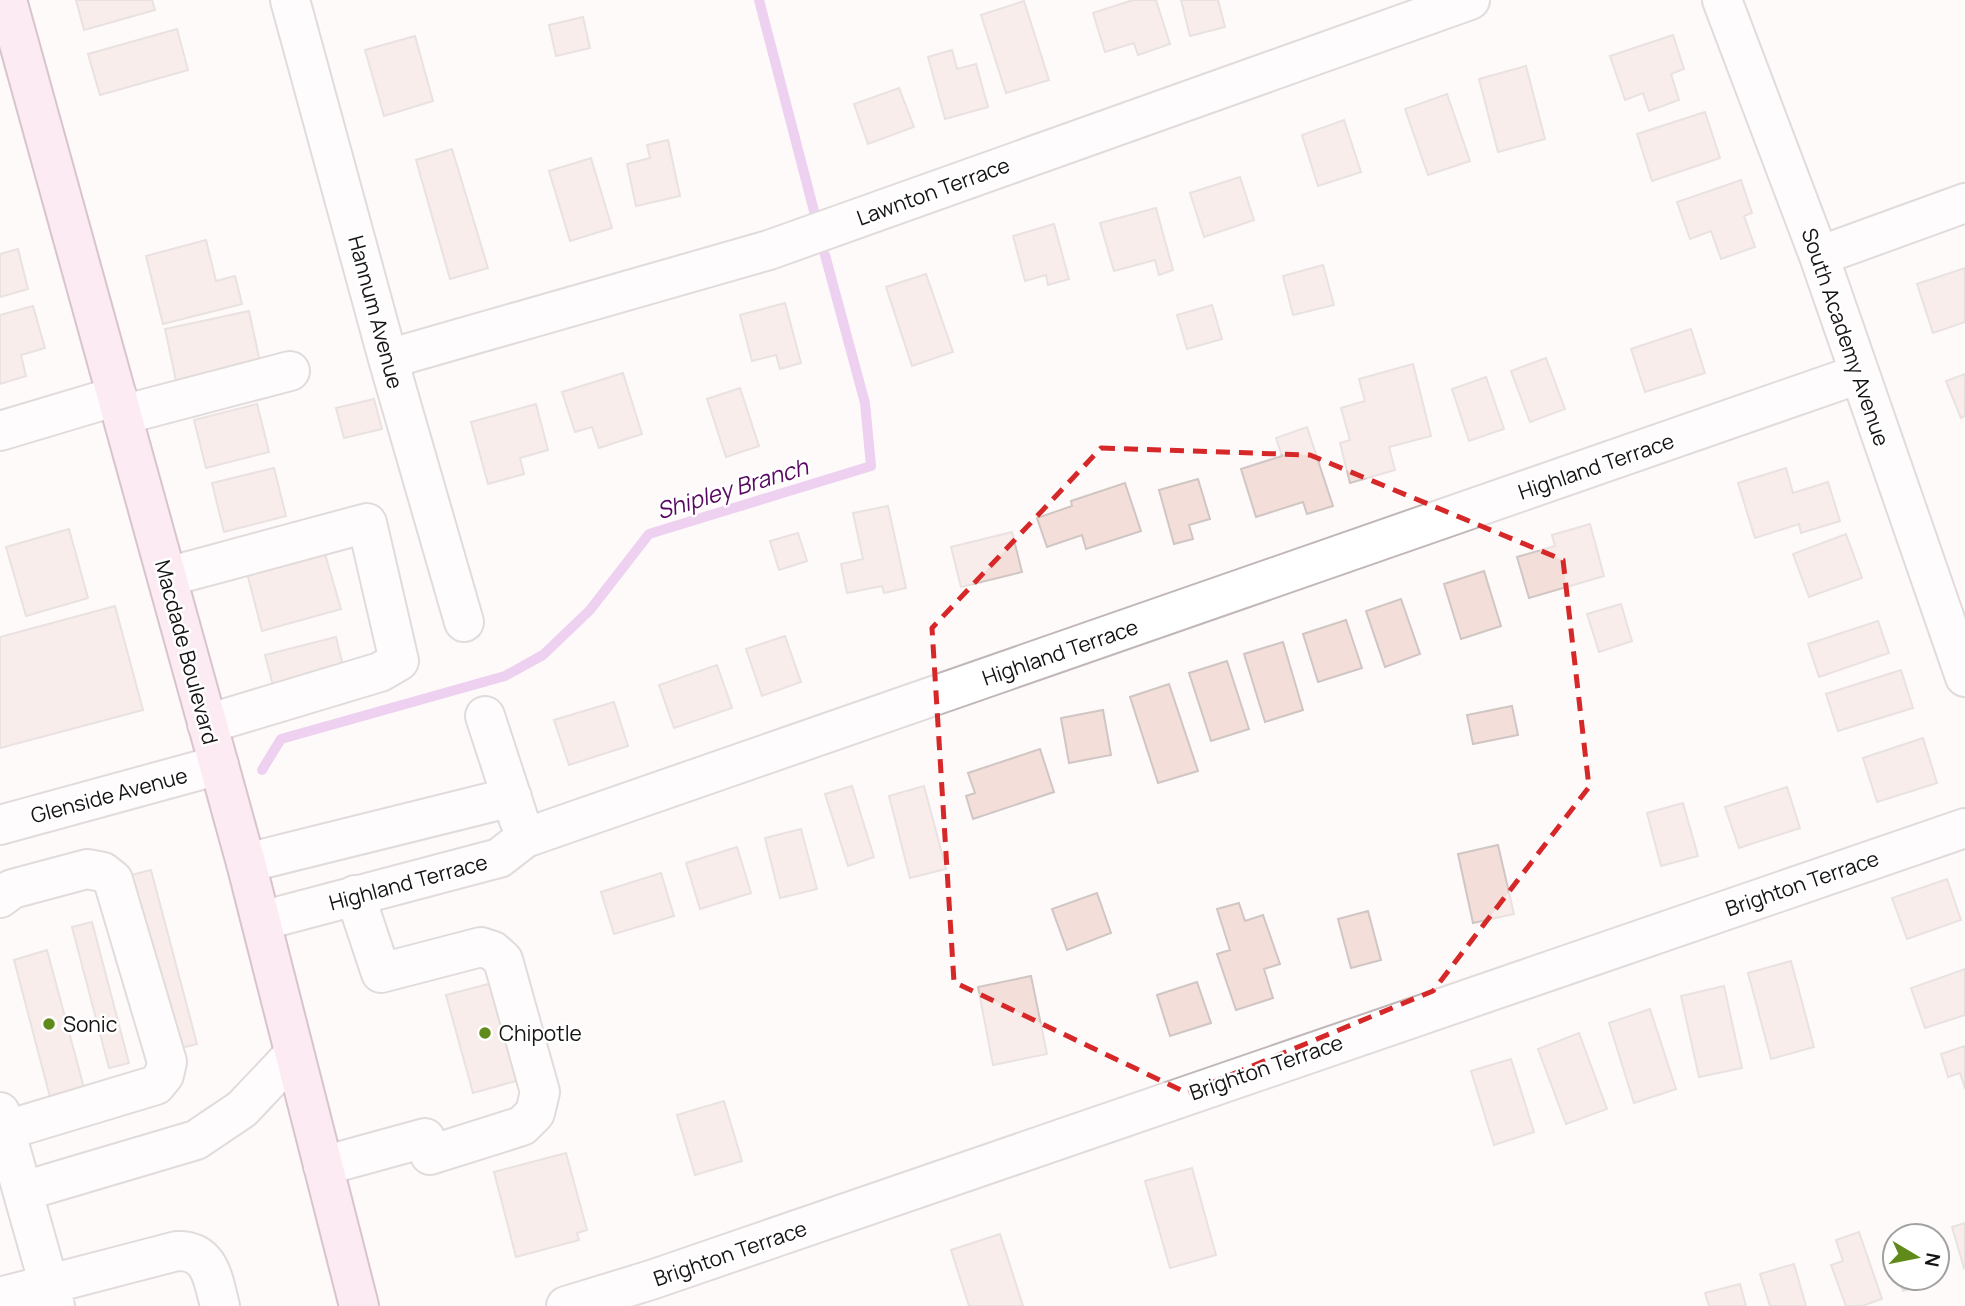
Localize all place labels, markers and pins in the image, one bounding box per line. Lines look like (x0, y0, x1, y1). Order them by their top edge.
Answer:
place label: Sonic (63, 1010, 117, 1038)
marker: Sonic (41, 1016, 57, 1032)
place label: Chipotle (499, 1019, 582, 1047)
marker: Chipotle (477, 1025, 493, 1041)

